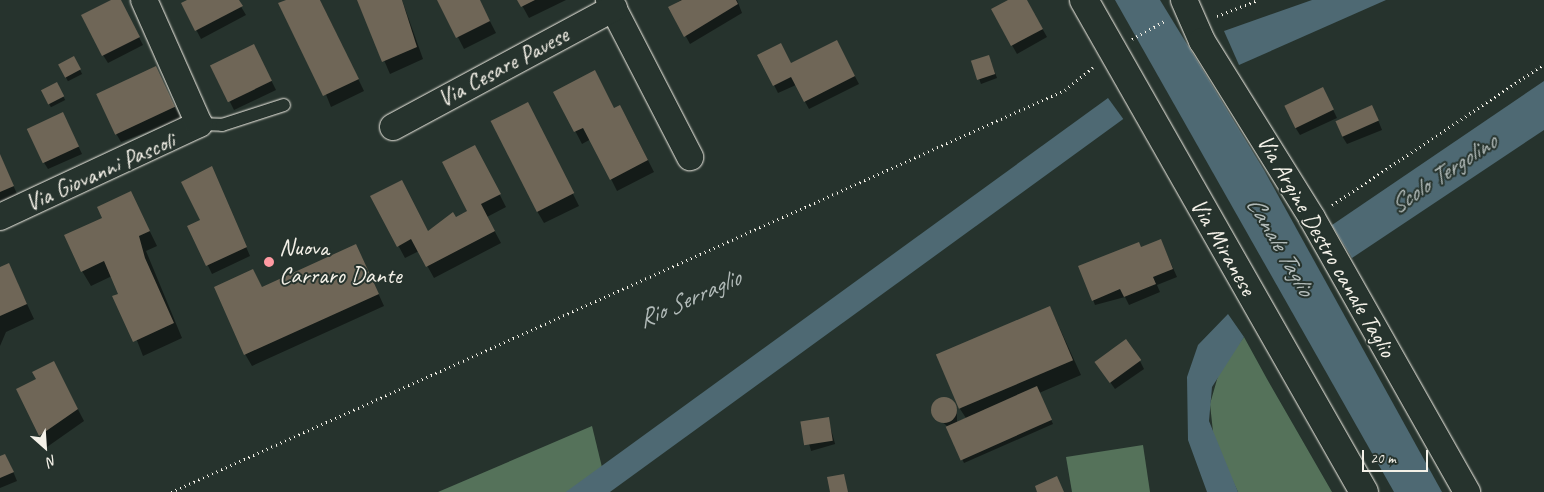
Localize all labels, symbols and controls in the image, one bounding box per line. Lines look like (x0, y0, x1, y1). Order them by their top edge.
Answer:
street label: Via Cesare Pavese (433, 21, 573, 113)
street label: Via Giovanni Pascoli (21, 126, 179, 218)
water label: Scolo Tergolino (1384, 128, 1502, 220)
street label: Via Argine Destro canale Taglio (1250, 129, 1402, 363)
water label: Canale Taglio (1240, 191, 1320, 301)
street label: Via Miranese (1184, 194, 1262, 300)
place label: Nuova Carraro Dante (279, 234, 402, 290)
marker: Nuova Carraro Dante (263, 256, 275, 268)
water label: Rio Serraglio (634, 263, 744, 335)
north arrow (20, 422, 70, 472)
scale bar (1364, 440, 1430, 472)
text: 20 m (1370, 449, 1396, 468)
text: N (44, 451, 59, 470)

